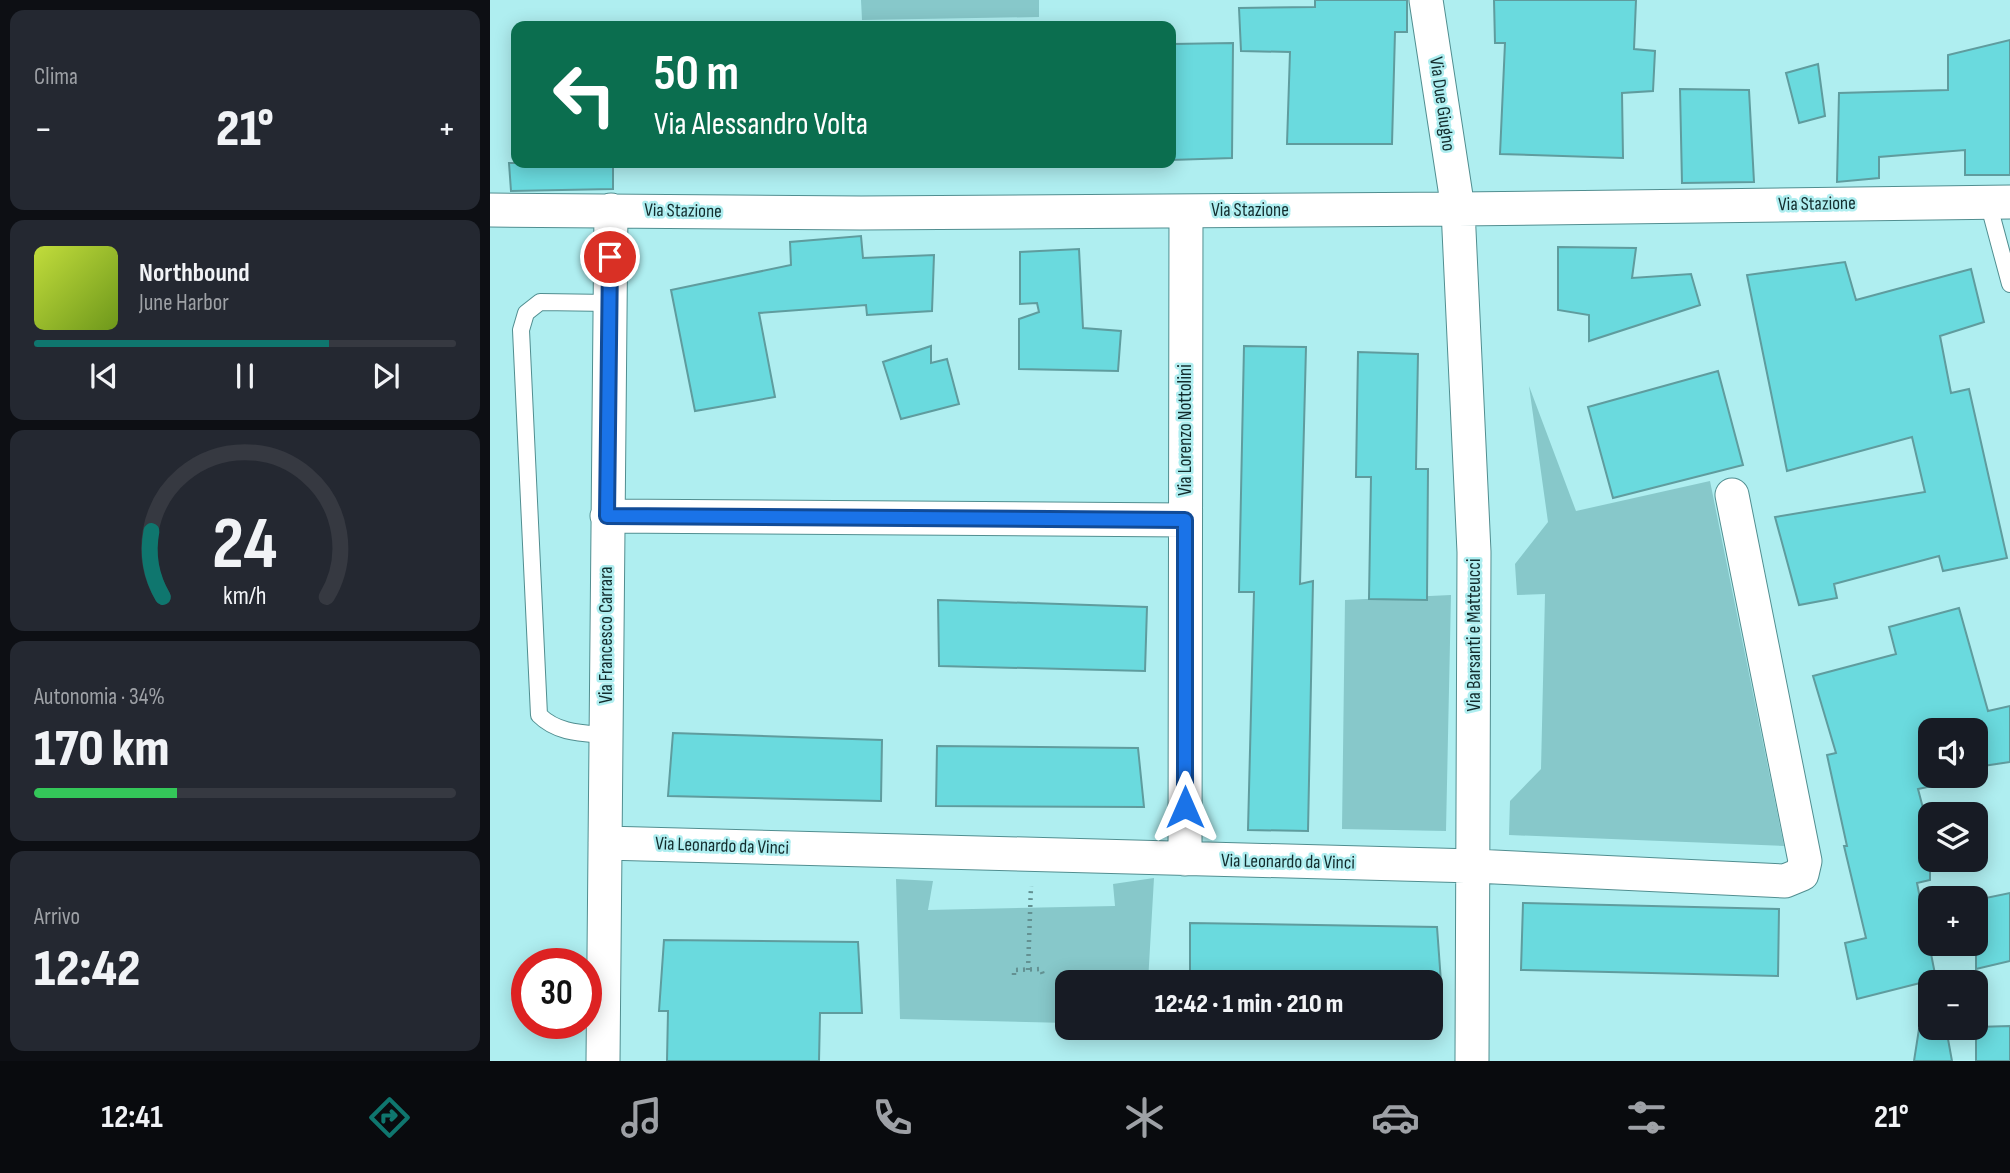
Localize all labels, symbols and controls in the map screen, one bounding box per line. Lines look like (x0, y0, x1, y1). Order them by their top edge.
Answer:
text: 50 m (654, 45, 739, 104)
icon: left (539, 49, 630, 140)
street label: Via Due Giugno (1424, 55, 1460, 153)
text: Clima (34, 63, 78, 91)
text: 21° (216, 98, 274, 161)
text: Via Alessandro Volta (654, 105, 868, 144)
text: − (34, 107, 53, 152)
text: + (437, 107, 456, 152)
street label: Via Stazione (1778, 192, 1856, 216)
street label: Via Stazione (644, 199, 722, 223)
street label: Via Stazione (1211, 199, 1289, 222)
pin (580, 227, 640, 287)
icon: arrive (591, 238, 629, 276)
text: Northbound (139, 258, 250, 289)
text: June Harbor (139, 289, 229, 317)
icon: previous (85, 357, 123, 395)
icon: pause (226, 357, 264, 395)
icon: next (367, 357, 405, 395)
street label: Via Lorenzo Nottolini (1174, 364, 1197, 496)
text: 24 (212, 501, 278, 589)
street label: Via Barsanti e Matteucci (1463, 558, 1486, 712)
street label: Via Francesco Carrara (595, 566, 618, 704)
text: km/h (223, 580, 267, 611)
text: Autonomia · 34% (34, 683, 165, 711)
text: 170 km (34, 718, 170, 781)
map controls (1918, 718, 1988, 1040)
button: sound (1918, 718, 1988, 788)
position arrow (1148, 770, 1222, 844)
button: layers (1918, 802, 1988, 872)
street label: Via Leonardo da Vinci (655, 832, 789, 860)
street label: Via Leonardo da Vinci (1221, 849, 1355, 875)
button: + (1918, 886, 1988, 956)
text: Arrivo (34, 903, 80, 931)
text: 12:42 (34, 938, 140, 1001)
speed limit sign: 30 (511, 948, 602, 1039)
button: − (1918, 970, 1988, 1040)
text: 12:42 · 1 min · 210 m (1155, 989, 1343, 1020)
icon: directions (365, 1093, 414, 1142)
icon: music (617, 1093, 666, 1142)
icon: phone (868, 1093, 917, 1142)
icon: climate (1120, 1093, 1169, 1142)
icon: car (1371, 1093, 1420, 1142)
icon: filters (1622, 1093, 1671, 1142)
text: 12:41 (101, 1098, 163, 1137)
text: 21° (1874, 1098, 1909, 1137)

